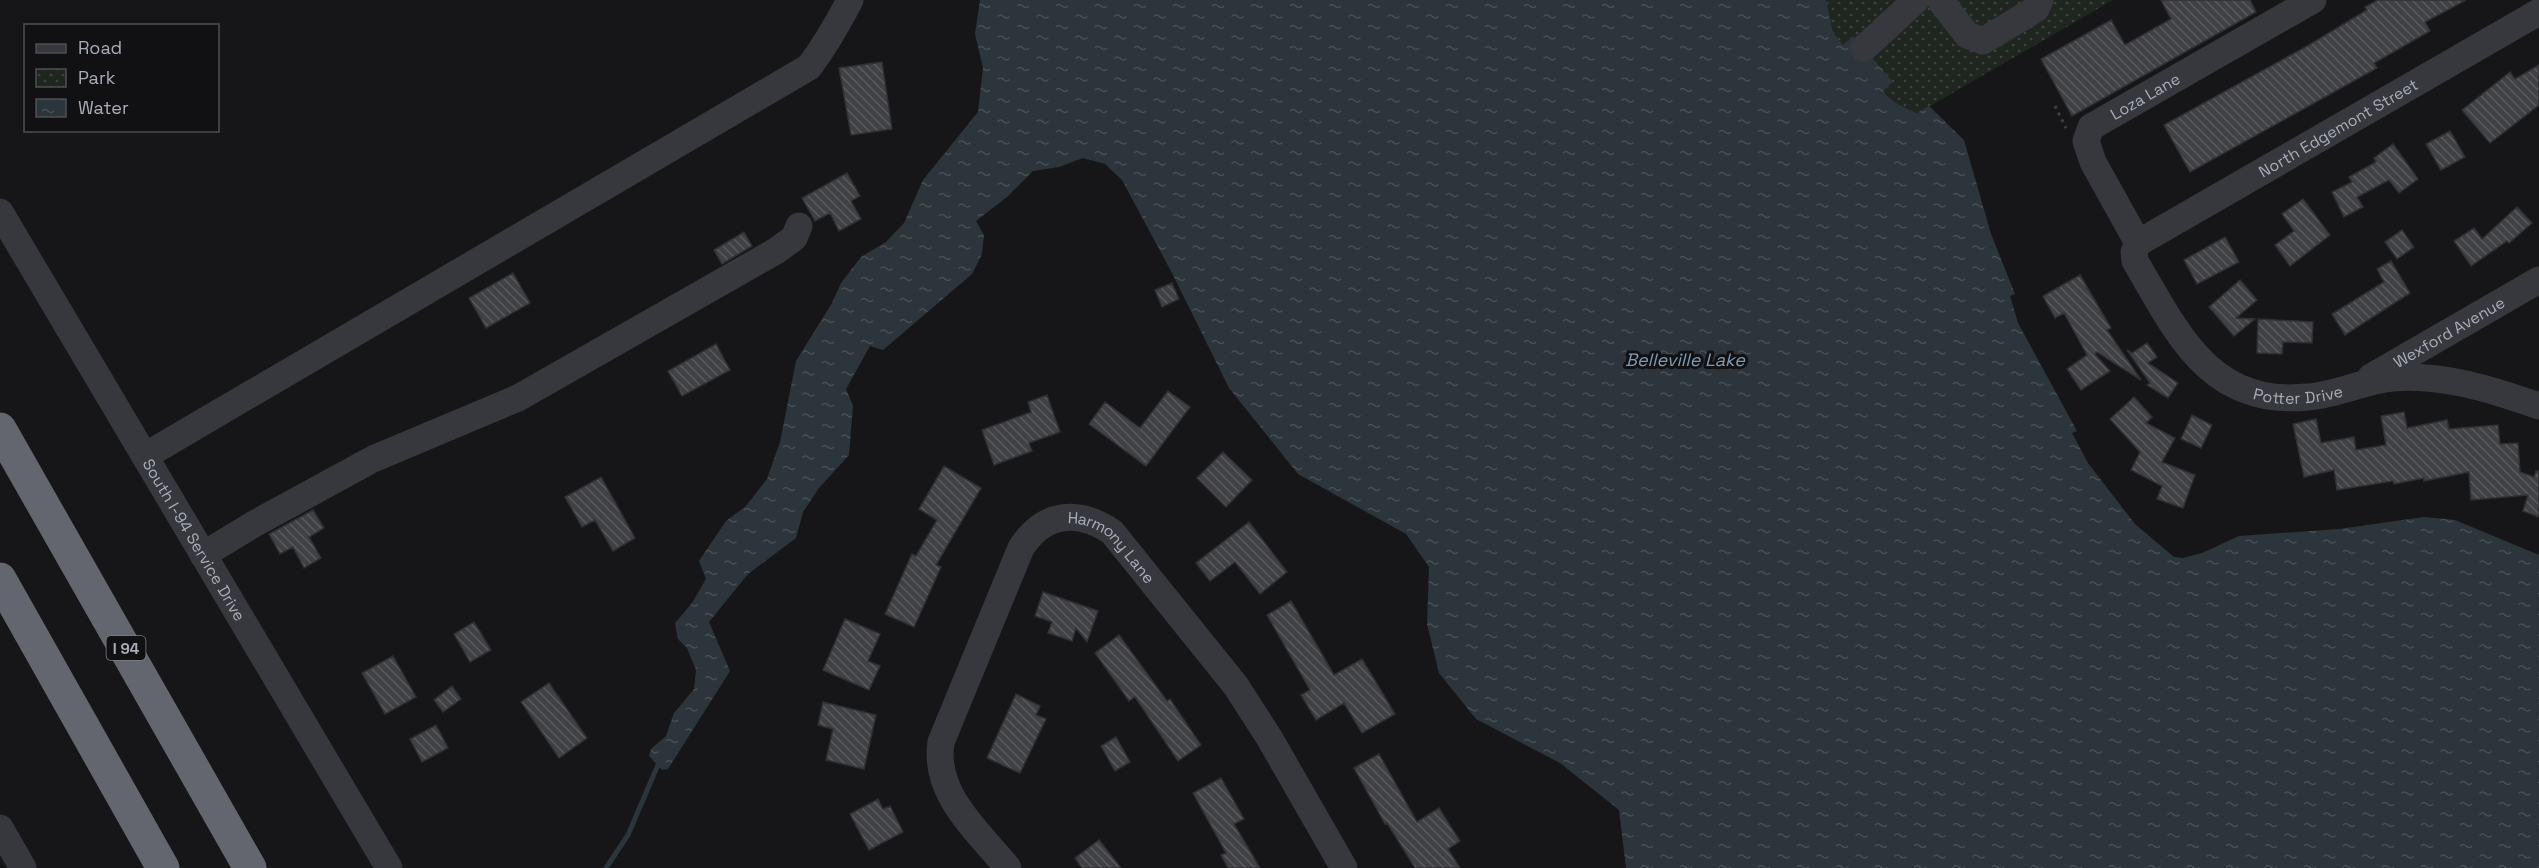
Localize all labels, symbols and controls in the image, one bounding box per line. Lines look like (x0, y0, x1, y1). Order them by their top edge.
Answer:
legend (24, 24, 219, 132)
text: Road (78, 36, 122, 59)
text: Park (78, 66, 116, 89)
street label: Loza Lane (2106, 68, 2184, 124)
street label: North Edgemont Street (2255, 74, 2422, 182)
text: Water (78, 96, 129, 119)
street label: Wexford Avenue (2389, 292, 2508, 372)
water label: Belleville Lake (1625, 348, 1746, 371)
street label: Potter Drive (2251, 380, 2345, 408)
street label: South I-94 Service Drive (138, 455, 251, 625)
street label: Harmony Lane (1067, 507, 1160, 588)
road number: I 94 (106, 636, 146, 660)

